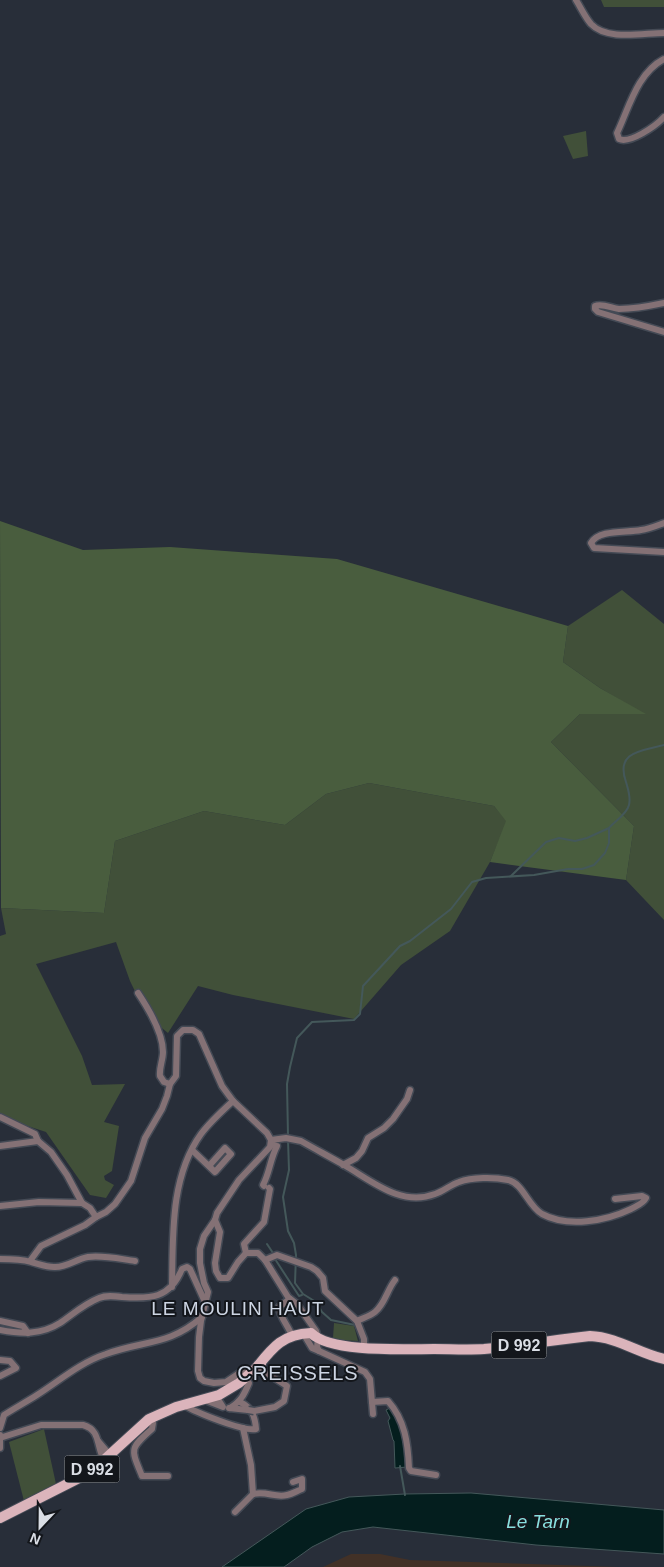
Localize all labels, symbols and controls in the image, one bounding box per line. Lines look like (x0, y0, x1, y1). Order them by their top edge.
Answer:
district label: LE MOULIN HAUT (151, 1298, 325, 1319)
road number: D 992 (492, 1332, 546, 1358)
district label: CREISSELS (237, 1362, 359, 1384)
road number: D 992 (64, 1456, 120, 1482)
north arrow (15, 1502, 65, 1552)
water label: Le Tarn (506, 1511, 570, 1532)
text: N (27, 1530, 43, 1548)

